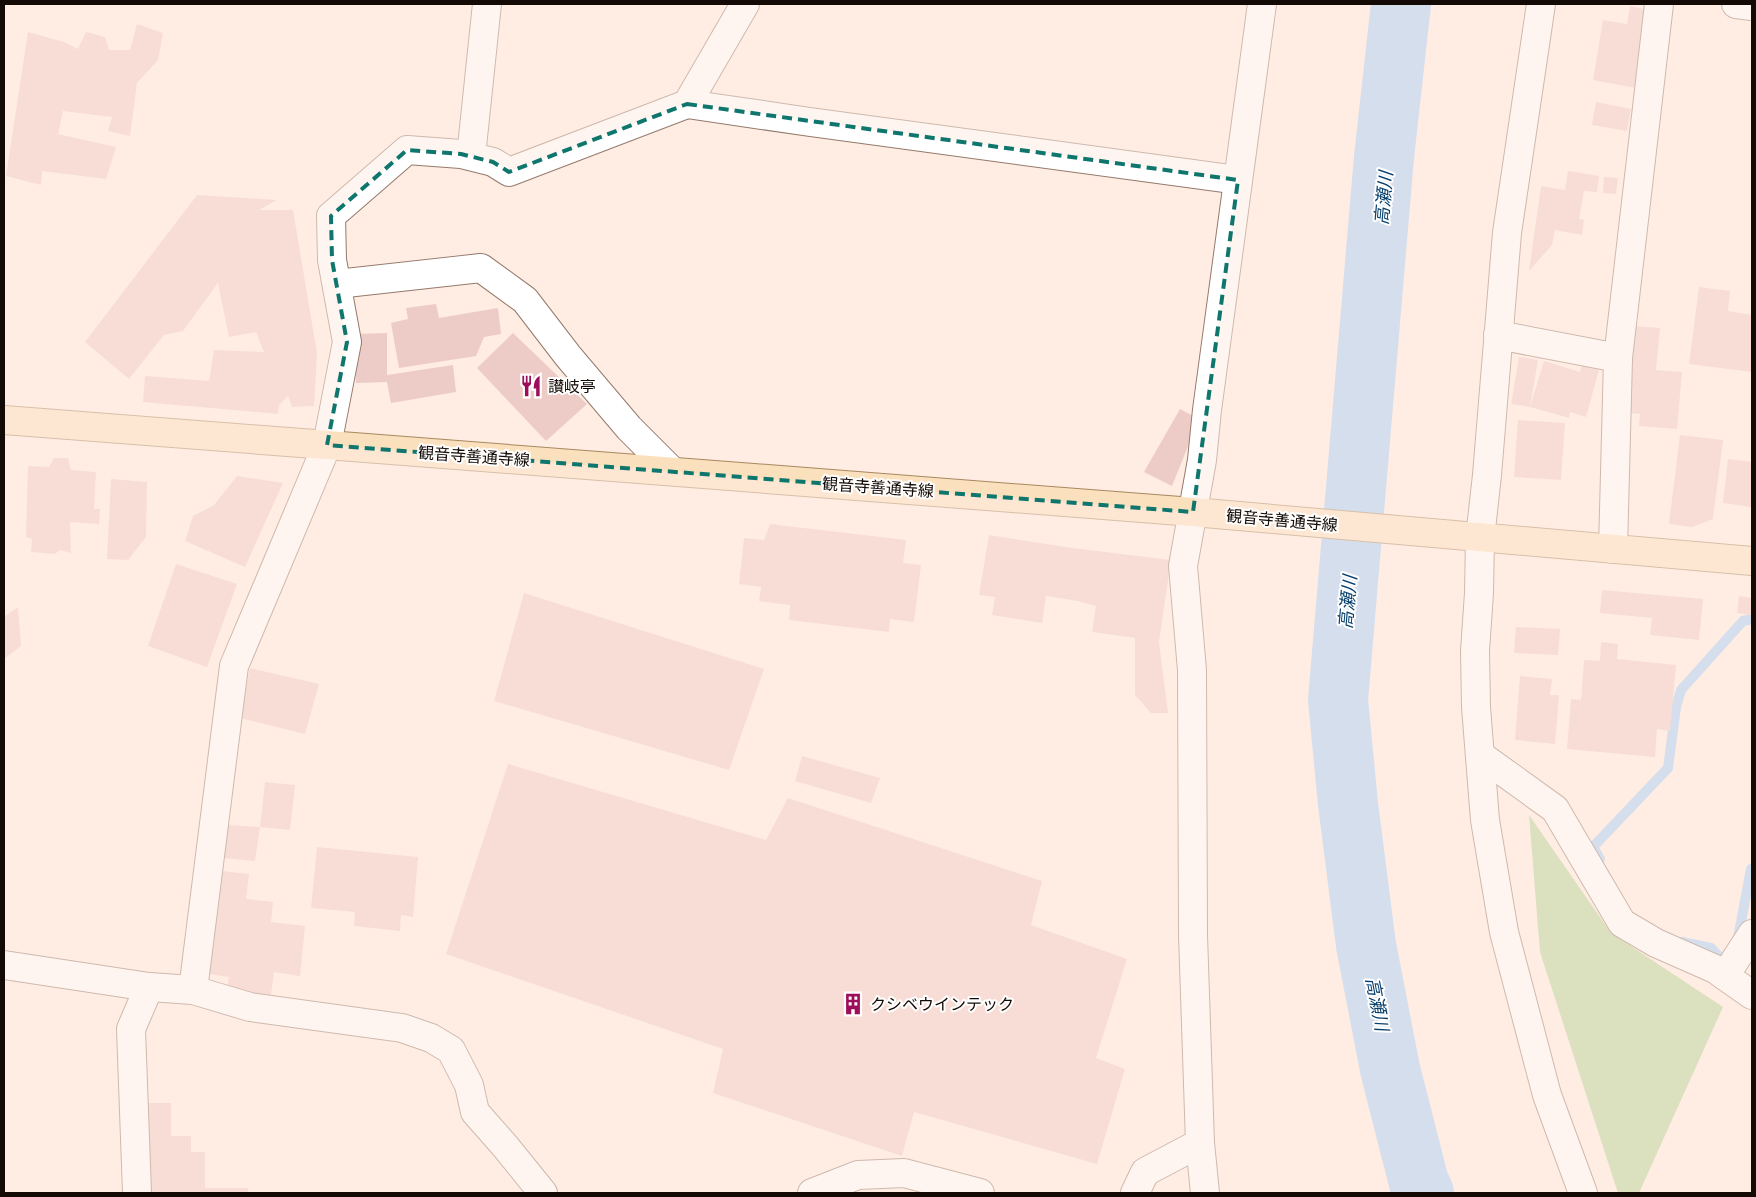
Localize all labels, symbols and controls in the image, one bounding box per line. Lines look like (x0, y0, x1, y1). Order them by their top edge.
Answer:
water label: 高瀬川 (1371, 168, 1395, 226)
restaurant icon: 讃岐亭 (518, 373, 544, 399)
place label: 讃岐亭 (548, 377, 596, 395)
street label: 観音寺善通寺線 (418, 443, 530, 469)
street label: 観音寺善通寺線 (822, 474, 934, 500)
street label: 観音寺善通寺線 (1225, 506, 1339, 534)
water label: 高瀬川 (1335, 572, 1359, 630)
water label: 高瀬川 (1363, 976, 1393, 1034)
building icon: クシベウインテック (840, 991, 866, 1017)
place label: クシベウインテック (870, 995, 1014, 1013)

